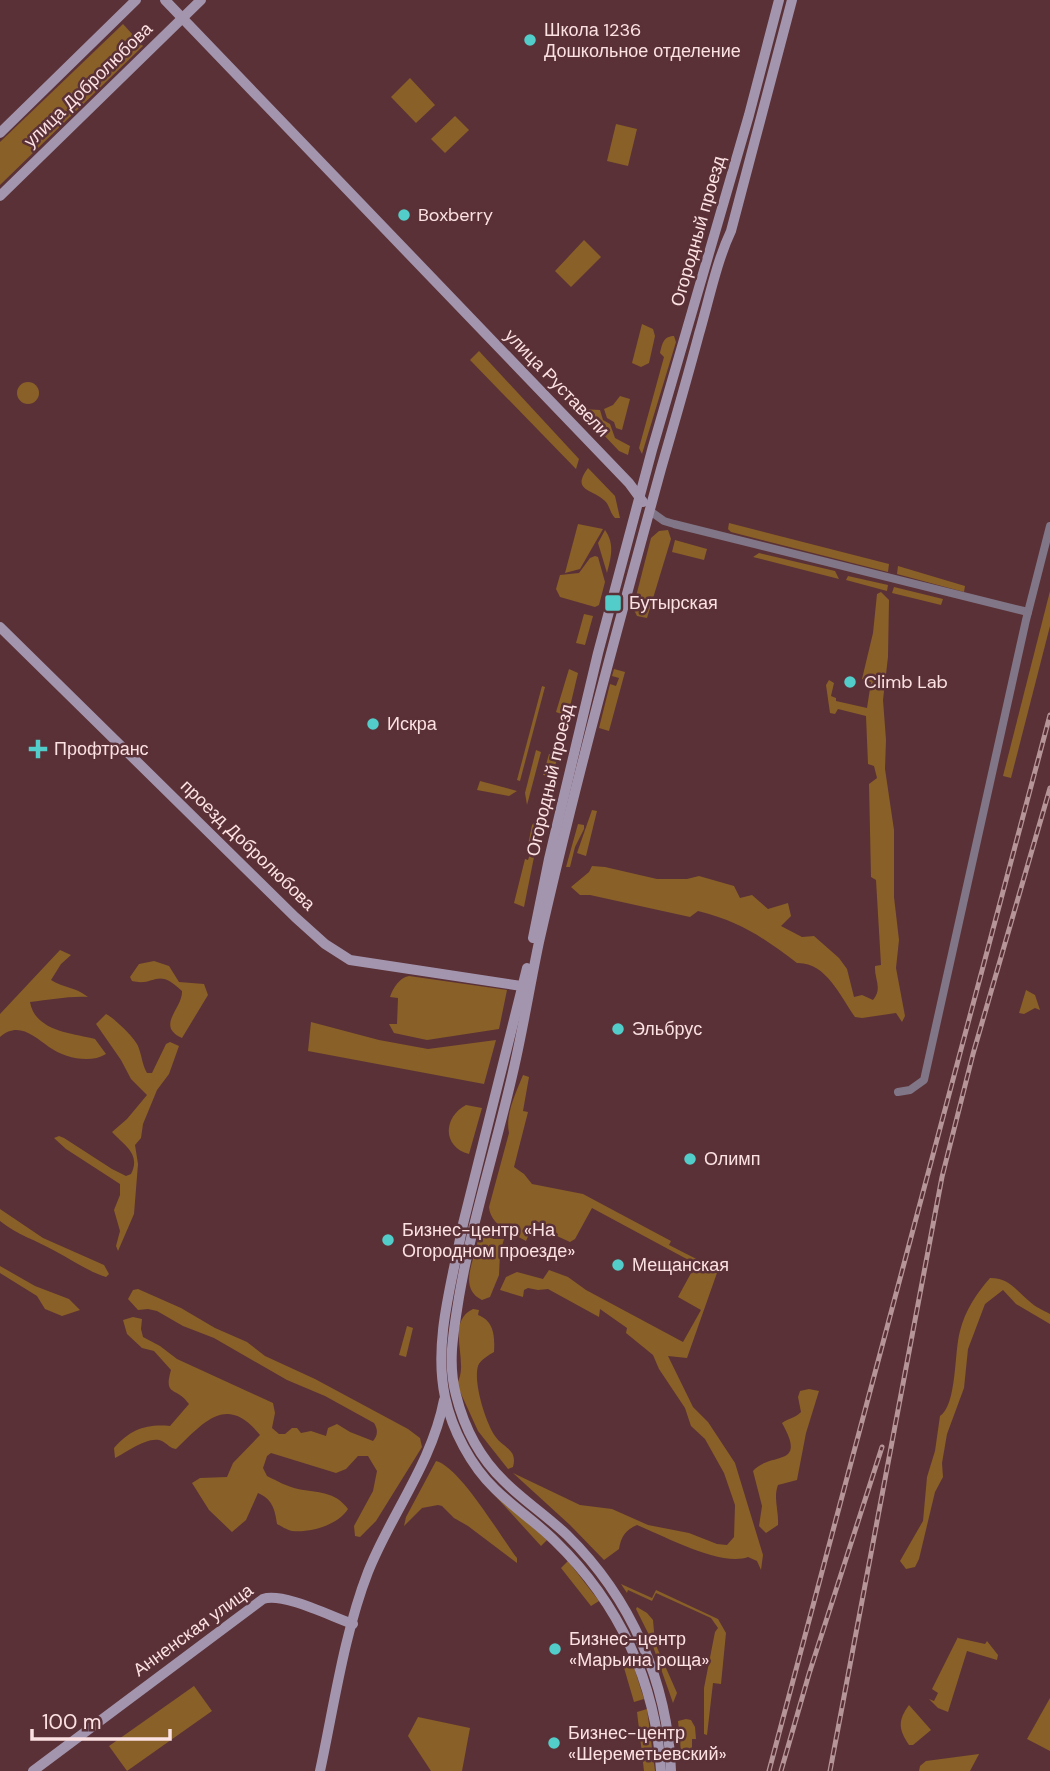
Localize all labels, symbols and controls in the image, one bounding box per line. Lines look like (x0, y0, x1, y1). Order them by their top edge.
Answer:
street label: улица Добролюбова (18, 17, 158, 153)
place label: Школа 1236 Дошкольное отделение (544, 18, 741, 63)
marker: Школа 1236 Дошкольное отделение (522, 32, 538, 48)
street label: Огородный проезд (665, 152, 731, 309)
place label: Boxberry (418, 203, 493, 227)
marker: Boxberry (396, 207, 412, 223)
street label: улица Руставели (499, 324, 615, 442)
place label: Бутырская (629, 591, 718, 615)
marker: Бутырская (603, 593, 623, 613)
place label: Climb Lab (864, 670, 948, 694)
marker: Climb Lab (842, 674, 858, 690)
street label: Огородный проезд (521, 701, 579, 859)
place label: Искра (387, 712, 438, 736)
marker: Искра (365, 716, 381, 732)
place label: Профтранс (54, 737, 149, 761)
marker: Профтранс (28, 739, 48, 759)
street label: проезд Добролюбова (175, 774, 321, 916)
place label: Эльбрус (632, 1017, 702, 1041)
marker: Эльбрус (610, 1021, 626, 1037)
place label: Олимп (704, 1147, 760, 1171)
marker: Олимп (682, 1151, 698, 1167)
place label: Бизнес-центр «На Огородном проезде» (402, 1218, 575, 1263)
marker: Бизнес-центр «На Огородном проезде» (380, 1232, 396, 1248)
place label: Мещанская (632, 1253, 729, 1277)
marker: Мещанская (610, 1257, 626, 1273)
street label: Анненская улица (128, 1578, 259, 1682)
place label: Бизнес-центр «Марьина роща» (569, 1627, 710, 1672)
marker: Бизнес-центр «Марьина роща» (547, 1641, 563, 1657)
scale bar (32, 1698, 170, 1742)
text: 100 m (42, 1708, 102, 1736)
place label: Бизнес-центр «Шереметьевский» (568, 1721, 727, 1766)
marker: Бизнес-центр «Шереметьевский» (546, 1735, 562, 1751)

